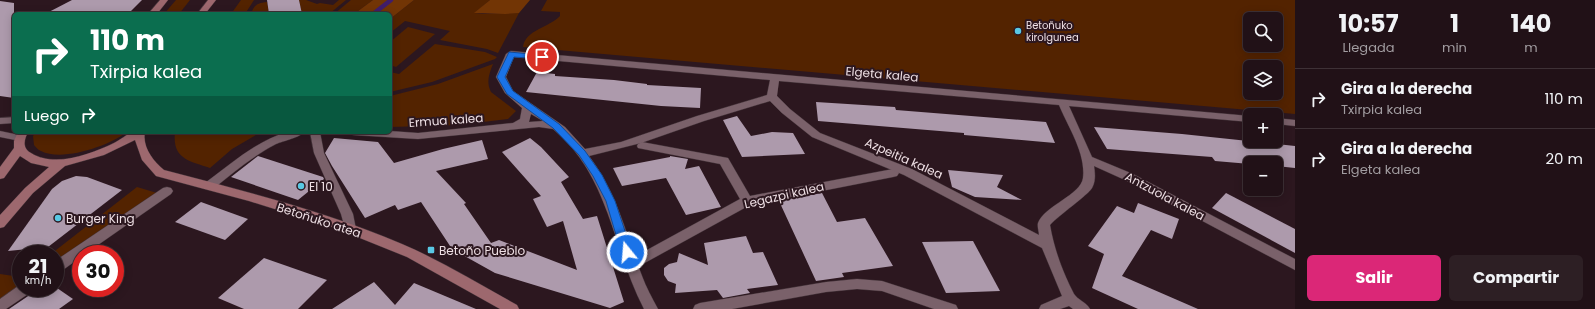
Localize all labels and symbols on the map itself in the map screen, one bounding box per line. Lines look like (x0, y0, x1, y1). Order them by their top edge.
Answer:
place label: Betoñuko kirolgunea (1026, 18, 1079, 45)
marker: Betoñuko kirolgunea (1013, 26, 1023, 36)
pin (525, 40, 559, 74)
street label: Elgeta kalea (845, 62, 919, 86)
street label: Ermua kalea (408, 109, 484, 131)
street label: Azpeitia kalea (862, 133, 946, 183)
street label: Antzuola kalea (1122, 168, 1208, 224)
place label: El 10 (309, 178, 333, 195)
street label: Legazpi kalea (742, 178, 826, 212)
marker: El 10 (296, 181, 306, 191)
street label: Betoñuko atea (275, 198, 363, 242)
place label: Burger King (66, 210, 135, 227)
marker: Burger King (53, 213, 63, 223)
position arrow (606, 231, 648, 273)
place label: Betoño Pueblo (439, 242, 526, 259)
speed limit sign: 30 (72, 245, 124, 297)
marker: Betoño Pueblo (426, 245, 436, 255)

